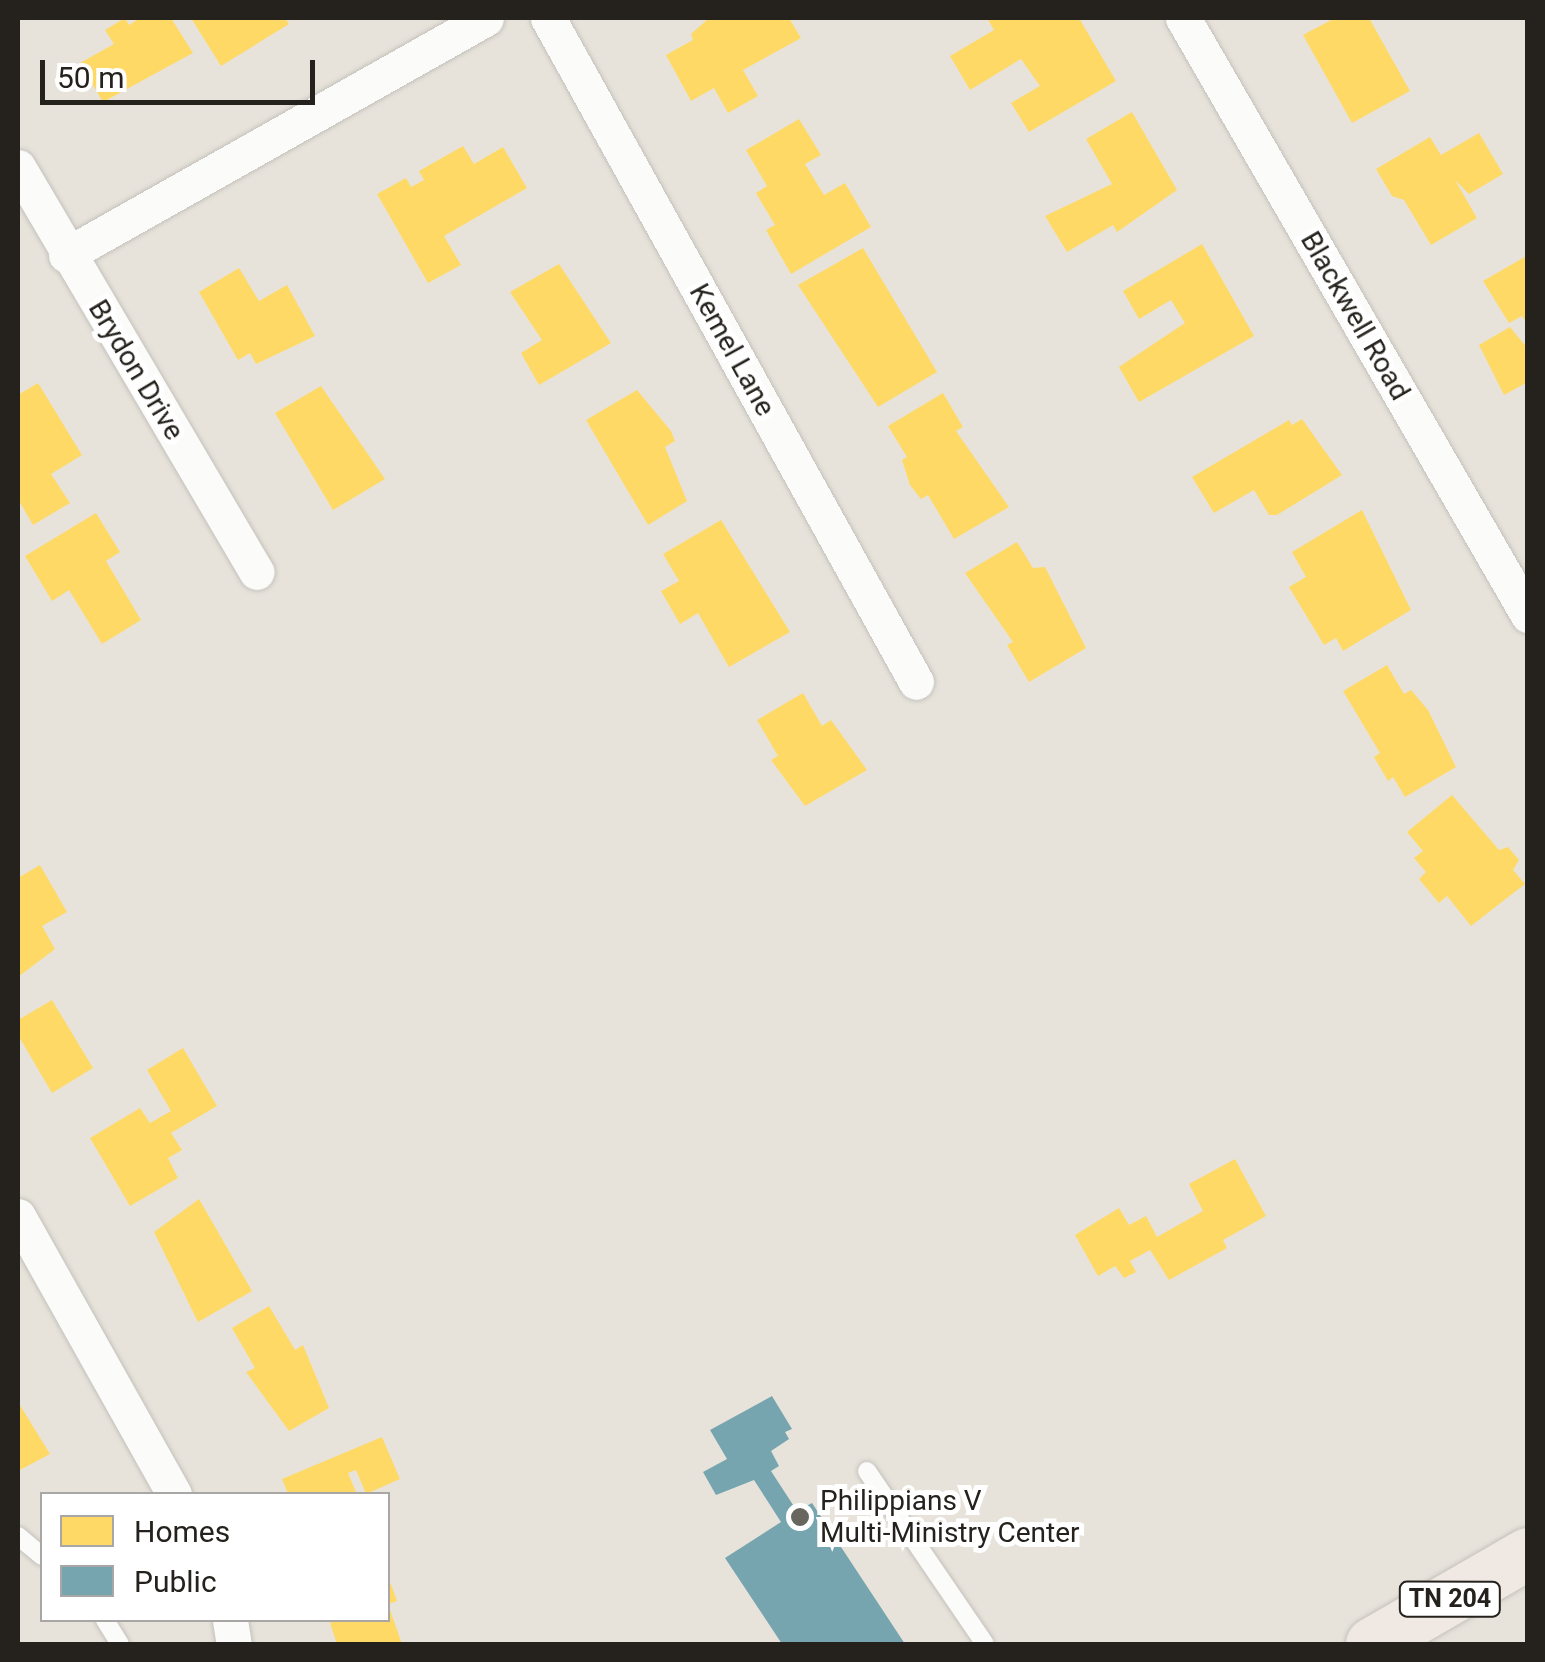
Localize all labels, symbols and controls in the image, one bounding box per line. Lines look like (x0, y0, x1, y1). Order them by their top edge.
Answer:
scale bar (45, 40, 320, 102)
text: 50 m (57, 60, 124, 95)
street label: Blackwell Road (1293, 226, 1417, 406)
street label: Kemel Lane (682, 278, 782, 422)
street label: Brydon Drive (81, 294, 191, 446)
place label: Philippians V Multi-Ministry Center (820, 1484, 1079, 1550)
legend (40, 1492, 390, 1622)
marker: Philippians V Multi-Ministry Center (789, 1506, 811, 1528)
text: Homes (134, 1514, 230, 1549)
text: Public (134, 1564, 217, 1599)
road number: TN 204 (1398, 1579, 1502, 1619)

